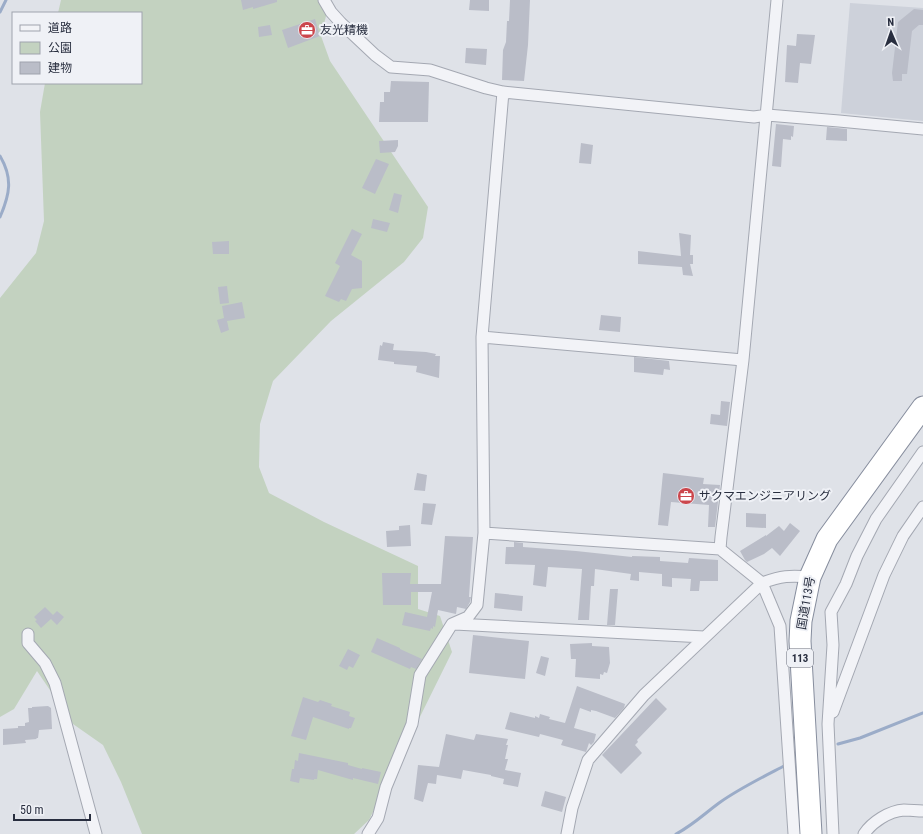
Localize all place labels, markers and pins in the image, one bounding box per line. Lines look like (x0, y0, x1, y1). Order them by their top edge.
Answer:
office icon: 友光精機 (297, 20, 317, 40)
place label: 友光精機 (320, 23, 368, 37)
office icon: サクマエンジニアリング (676, 486, 696, 506)
place label: サクマエンジニアリング (699, 489, 831, 503)

